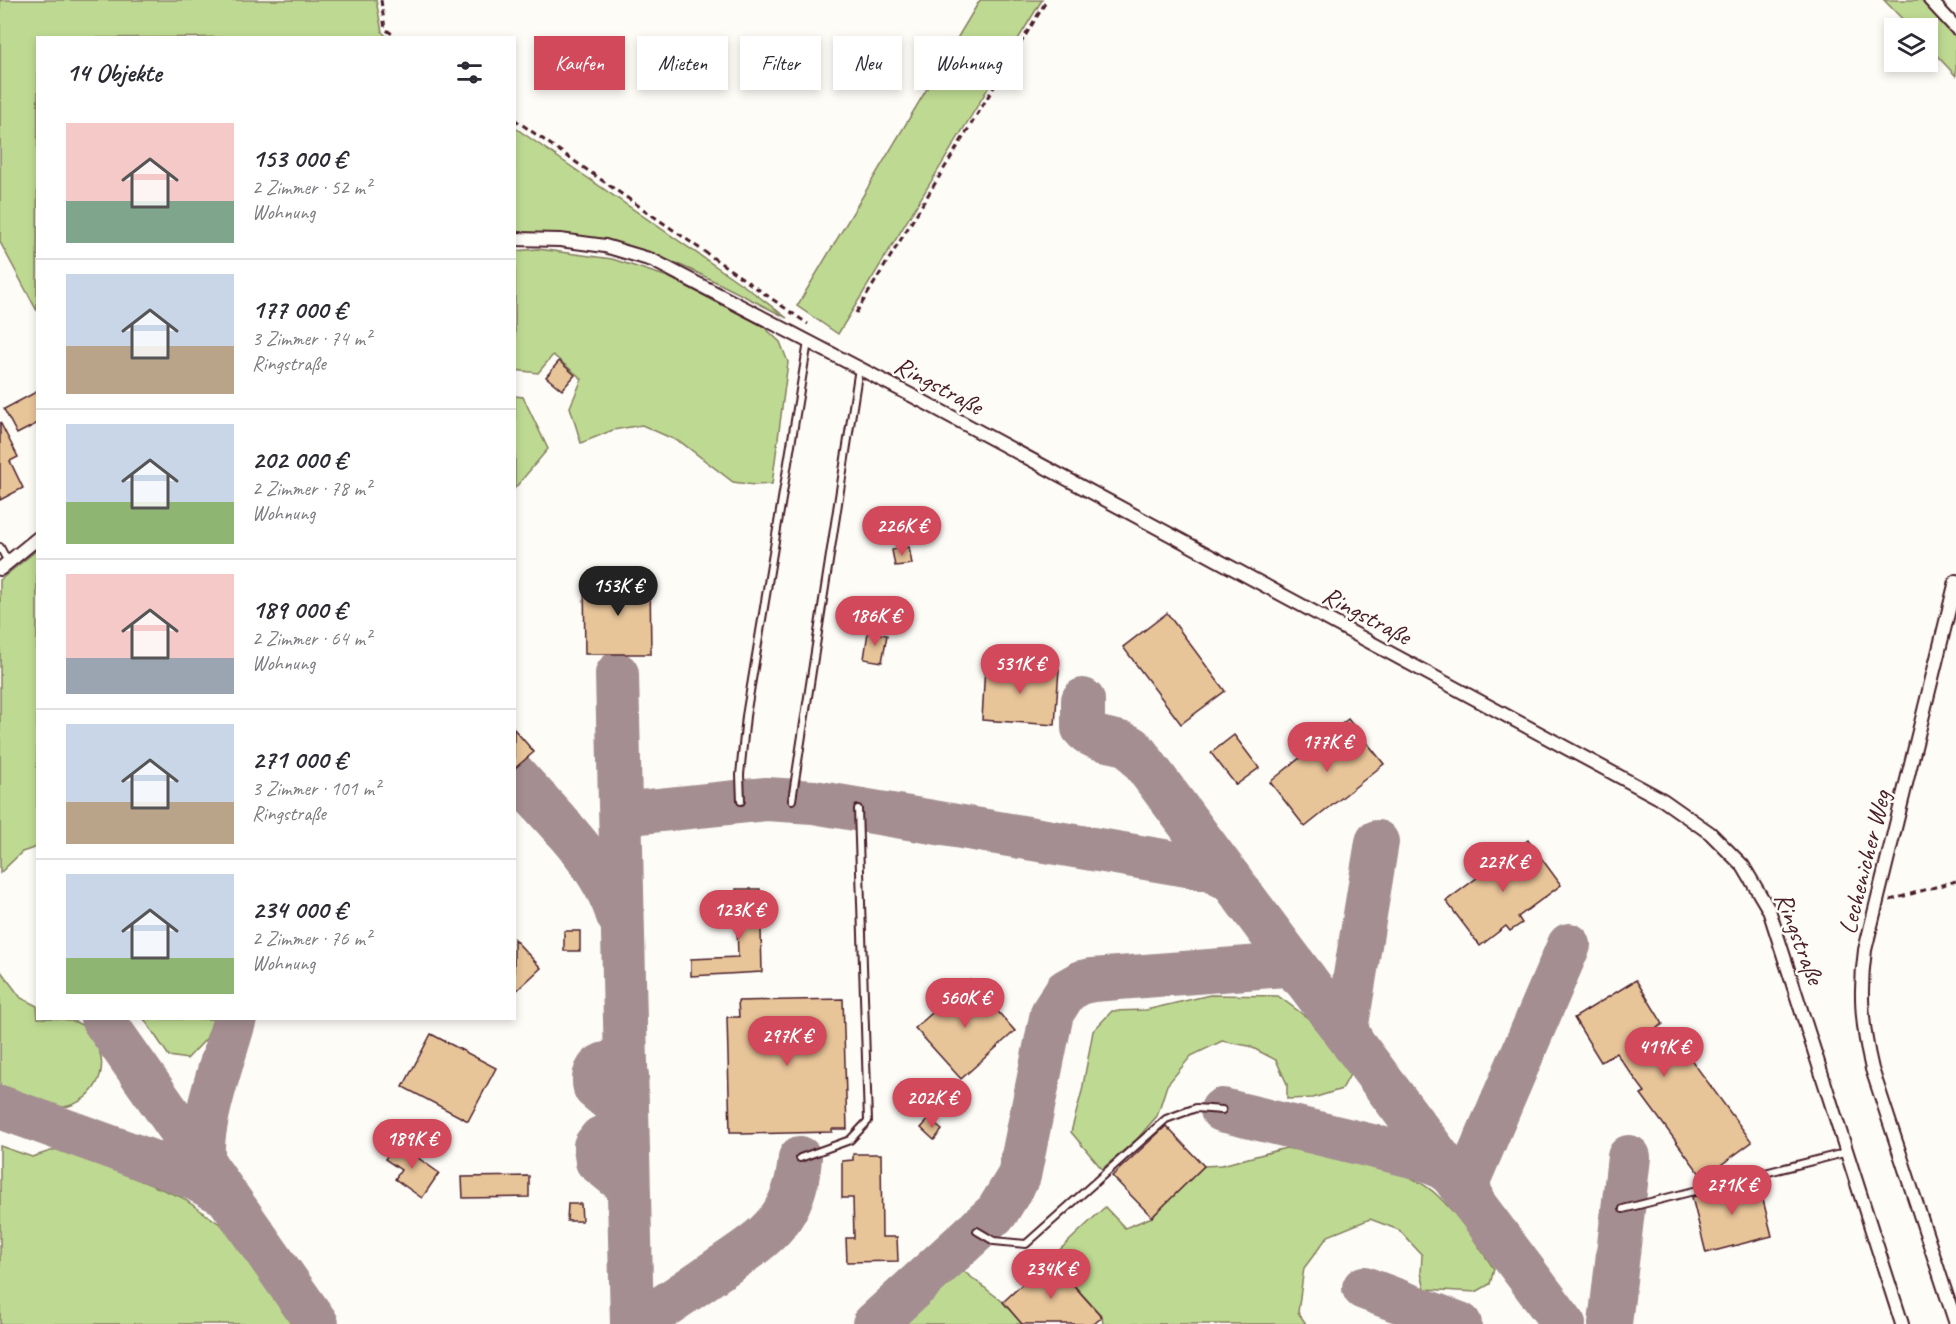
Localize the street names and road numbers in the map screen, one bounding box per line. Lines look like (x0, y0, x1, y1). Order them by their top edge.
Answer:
street label: Ringstraße (889, 348, 991, 424)
street label: Ringstraße (1317, 578, 1419, 654)
street label: Lechenicher Weg (1831, 785, 1899, 937)
street label: Ringstraße (1767, 888, 1833, 991)

